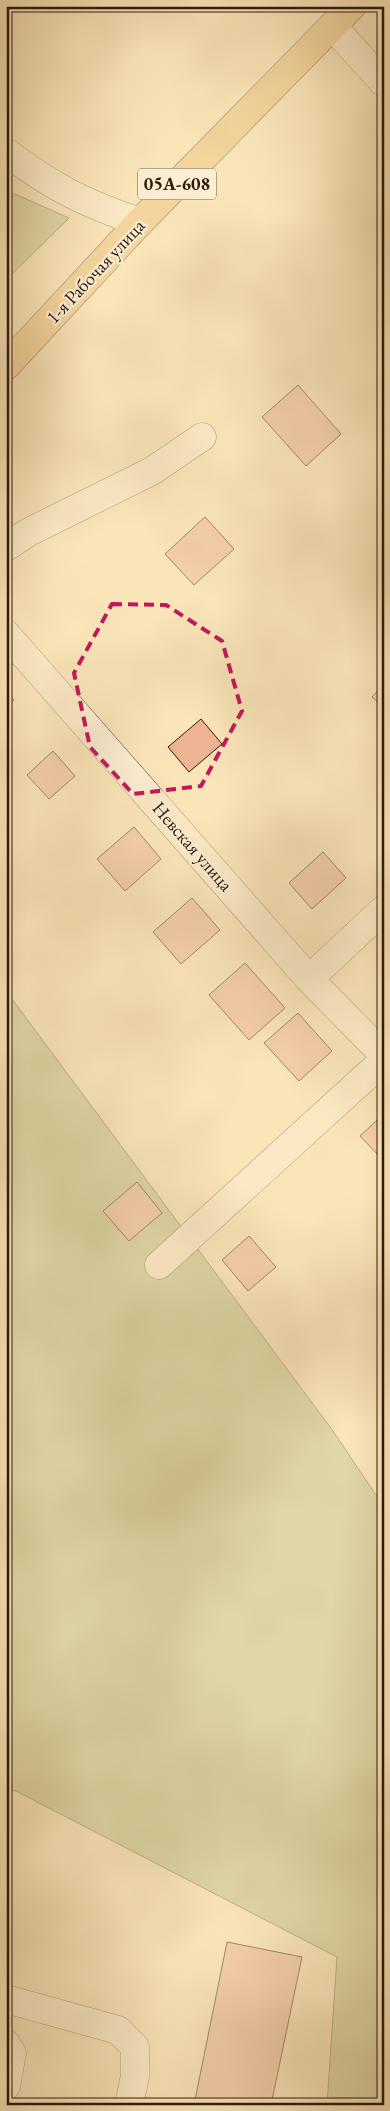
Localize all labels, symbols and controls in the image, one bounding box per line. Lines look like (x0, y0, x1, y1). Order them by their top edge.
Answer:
road number: 05А-608 (138, 168, 216, 200)
street label: 1-я Рабочая улица (40, 213, 151, 329)
street label: Невская улица (147, 796, 239, 897)

